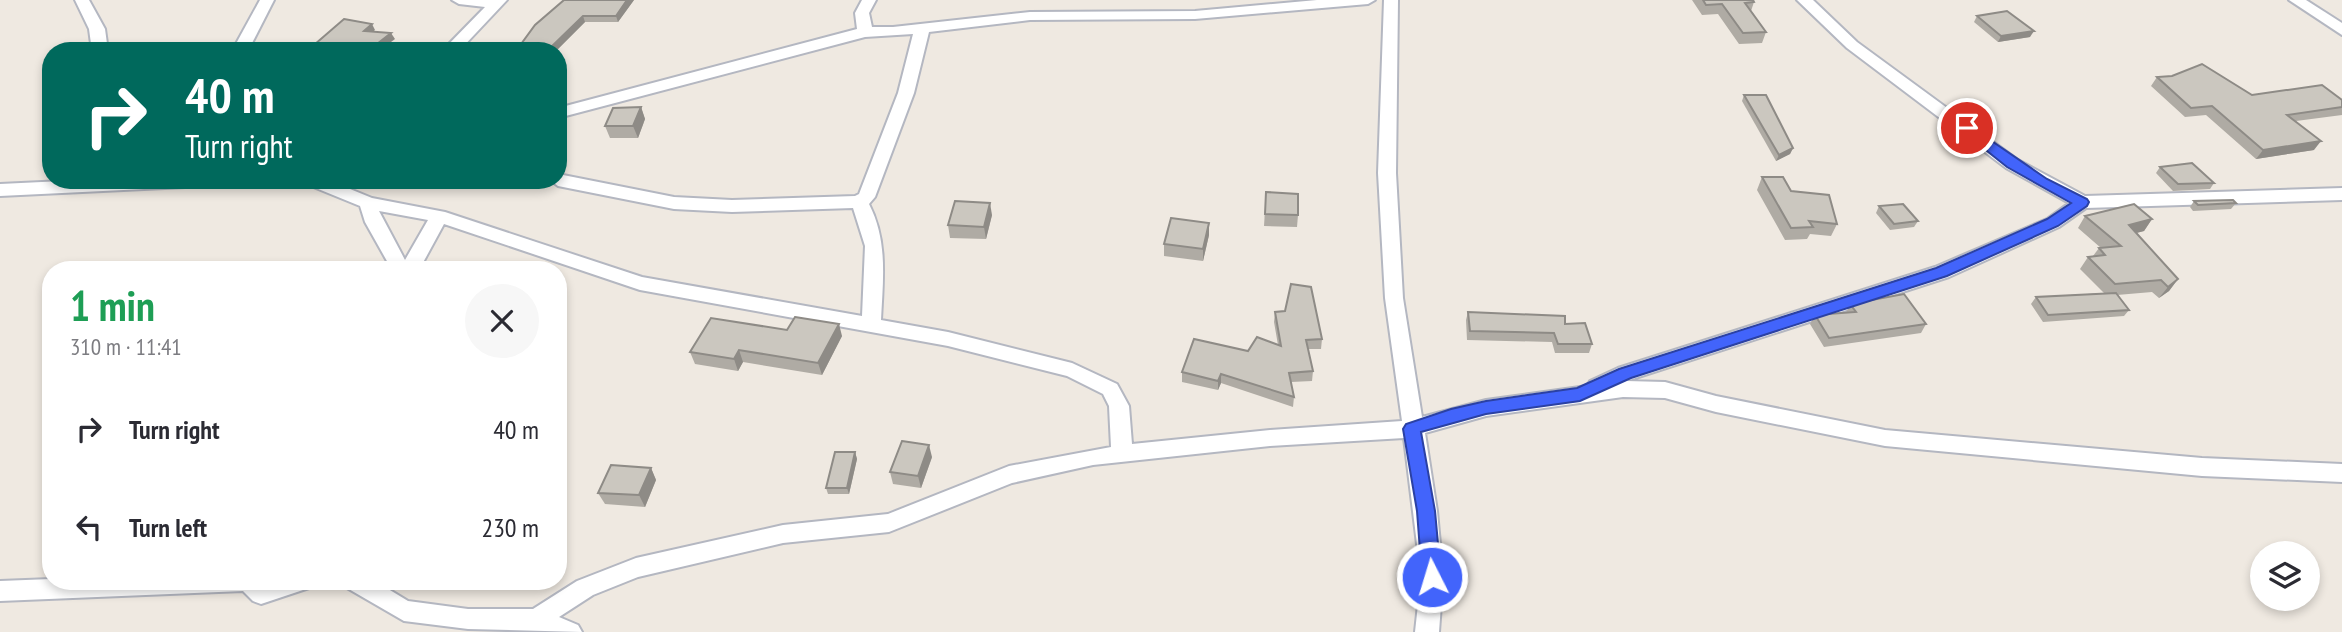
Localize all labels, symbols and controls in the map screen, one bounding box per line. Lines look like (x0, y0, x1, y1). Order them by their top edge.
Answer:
text: 40 m (185, 63, 274, 127)
icon: right (70, 70, 161, 161)
pin (1937, 98, 1997, 158)
icon: arrive (1948, 109, 1986, 147)
text: Turn right (185, 125, 293, 167)
text: 1 min (70, 278, 155, 333)
button: close (465, 284, 539, 358)
text: 310 m · 11:41 (70, 332, 182, 361)
icon: right (70, 410, 108, 448)
text: Turn right (129, 413, 220, 446)
text: 40 m (493, 413, 539, 446)
icon: left (70, 508, 108, 546)
text: Turn left (129, 511, 207, 544)
text: 230 m (481, 511, 539, 544)
position arrow (1395, 540, 1469, 614)
map controls (2250, 541, 2320, 611)
button: layers (2250, 541, 2320, 611)

